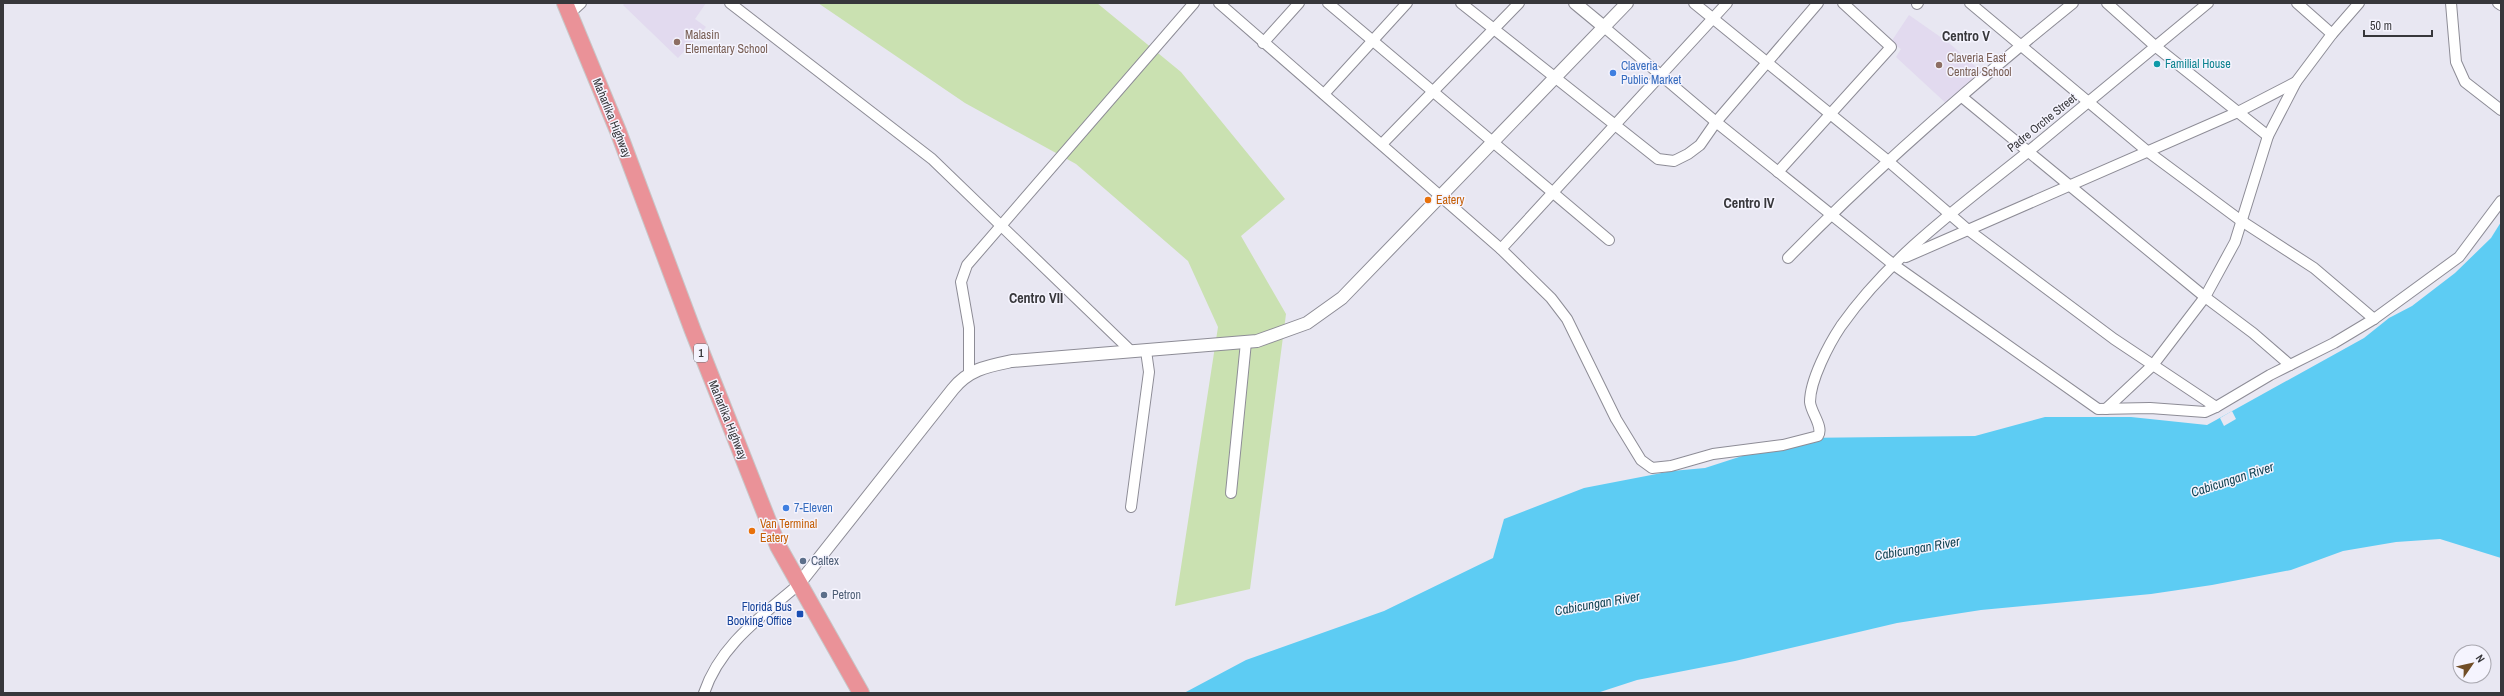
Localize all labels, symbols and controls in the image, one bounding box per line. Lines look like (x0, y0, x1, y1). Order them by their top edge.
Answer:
scale bar (2364, 12, 2432, 38)
text: 50 m (2370, 18, 2392, 34)
place label: Malasin Elementary School (685, 27, 768, 57)
district label: Centro V (1942, 27, 1990, 45)
marker: Malasin Elementary School (672, 37, 682, 47)
place label: Claveria East Central School (1947, 50, 2012, 80)
place label: Familial House (2165, 56, 2231, 72)
place label: Claveria Public Market (1621, 58, 1681, 88)
marker: Familial House (2152, 59, 2162, 69)
marker: Claveria East Central School (1934, 60, 1944, 70)
marker: Claveria Public Market (1608, 68, 1618, 78)
street label: Maharlika Highway (589, 76, 635, 160)
street label: Padre Orche Street (2004, 90, 2080, 156)
place label: Eatery (1436, 192, 1465, 208)
district label: Centro IV (1723, 194, 1775, 212)
marker: Eatery (1423, 195, 1433, 205)
district label: Centro VII (1009, 289, 1063, 307)
road number: 1 (694, 344, 708, 362)
street label: Maharlika Highway (705, 378, 751, 462)
water label: Cabicungan River (2189, 458, 2276, 501)
place label: 7-Eleven (794, 500, 833, 516)
marker: 7-Eleven (781, 503, 791, 513)
place label: Van Terminal Eatery (760, 516, 817, 546)
marker: Van Terminal Eatery (747, 526, 757, 536)
water label: Cabicungan River (1873, 533, 1961, 564)
place label: Caltex (811, 553, 839, 569)
marker: Caltex (798, 556, 808, 566)
place label: Petron (832, 587, 861, 603)
water label: Cabicungan River (1553, 588, 1641, 619)
marker: Petron (819, 590, 829, 600)
place label: Florida Bus Booking Office (727, 599, 792, 629)
marker: Florida Bus Booking Office (795, 609, 805, 619)
north arrow (2452, 644, 2492, 684)
text: N (2473, 652, 2488, 665)

